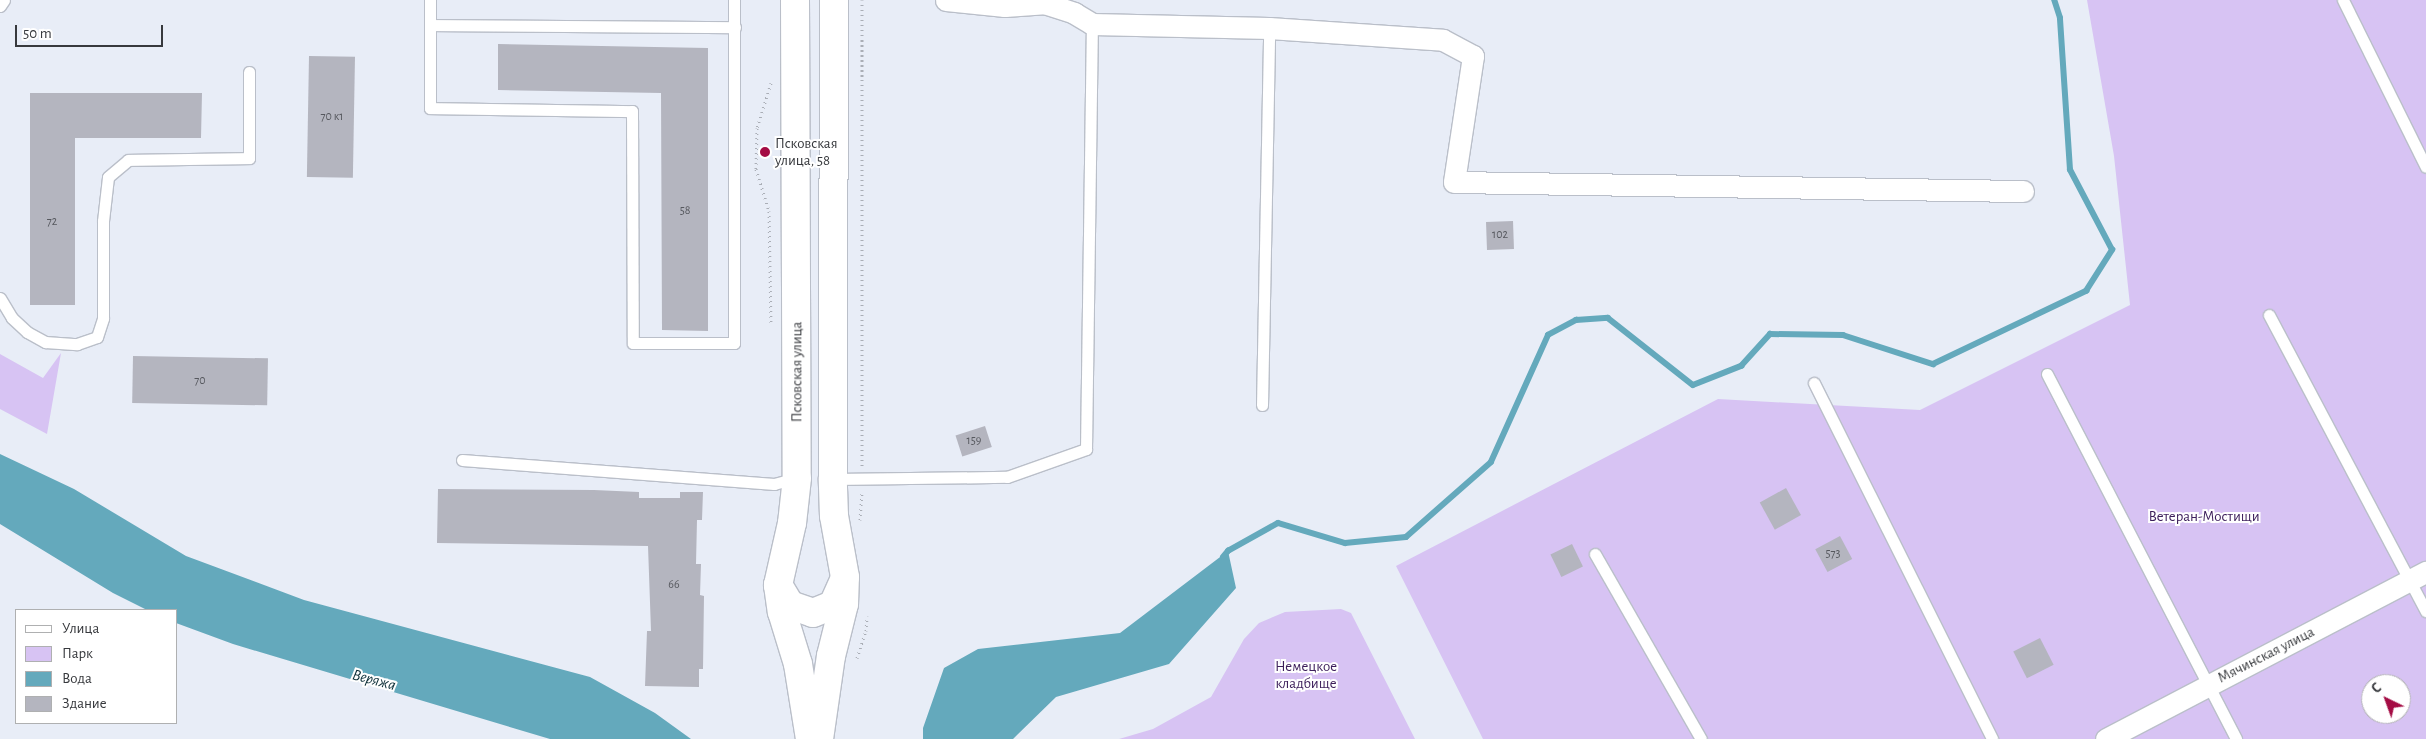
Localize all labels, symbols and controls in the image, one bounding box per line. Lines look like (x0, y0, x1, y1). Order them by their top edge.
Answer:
scale bar (18, 15, 165, 47)
text: 50 m (23, 26, 52, 41)
house number: 70 к1 (321, 110, 343, 124)
place label: Псковская улица, 58 (775, 134, 837, 169)
marker: Псковская улица, 58 (759, 146, 771, 158)
house number: 58 (680, 204, 690, 218)
house number: 72 (47, 215, 57, 229)
house number: 102 (1492, 228, 1508, 242)
street label: Псковская улица (788, 322, 806, 422)
house number: 70 (194, 374, 206, 388)
house number: 159 (967, 434, 981, 448)
park label: Ветеран-Мостищи (2148, 508, 2260, 526)
house number: 573 (1826, 547, 1840, 561)
house number: 66 (668, 578, 680, 592)
legend (15, 609, 178, 724)
text: Улица (62, 621, 99, 636)
street label: Мячинская улица (2215, 623, 2317, 687)
text: Парк (62, 646, 93, 661)
park label: Немецкое кладбище (1275, 657, 1337, 692)
water label: Веряжа (350, 665, 398, 695)
text: Вода (62, 671, 92, 686)
north arrow (2361, 674, 2411, 724)
text: С (2369, 681, 2384, 696)
text: Здание (62, 696, 107, 711)

